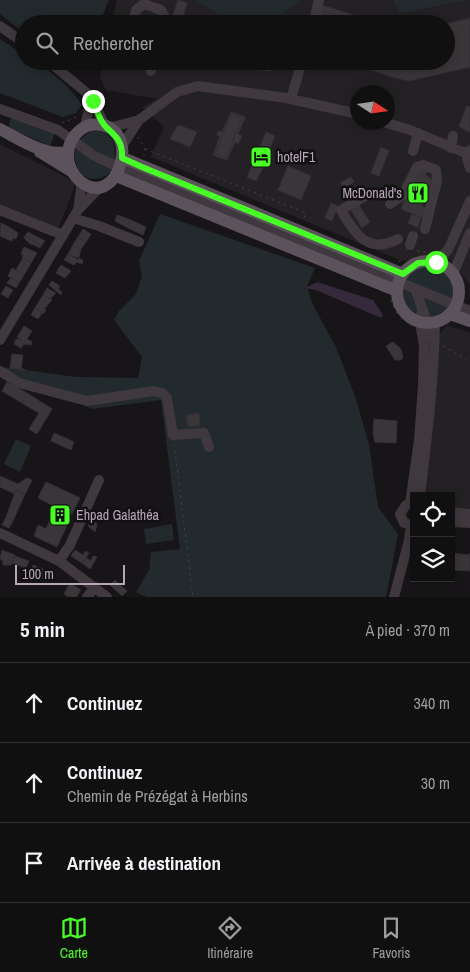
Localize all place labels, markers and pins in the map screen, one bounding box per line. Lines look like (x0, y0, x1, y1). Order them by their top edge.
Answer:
hotel icon: hotelF1 (249, 145, 273, 169)
place label: hotelF1 (277, 148, 316, 166)
restaurant icon: McDonald's (406, 181, 430, 205)
place label: McDonald's (342, 184, 402, 202)
building icon: Ehpad Galathéa (48, 503, 72, 527)
place label: Ehpad Galathéa (76, 506, 160, 524)

